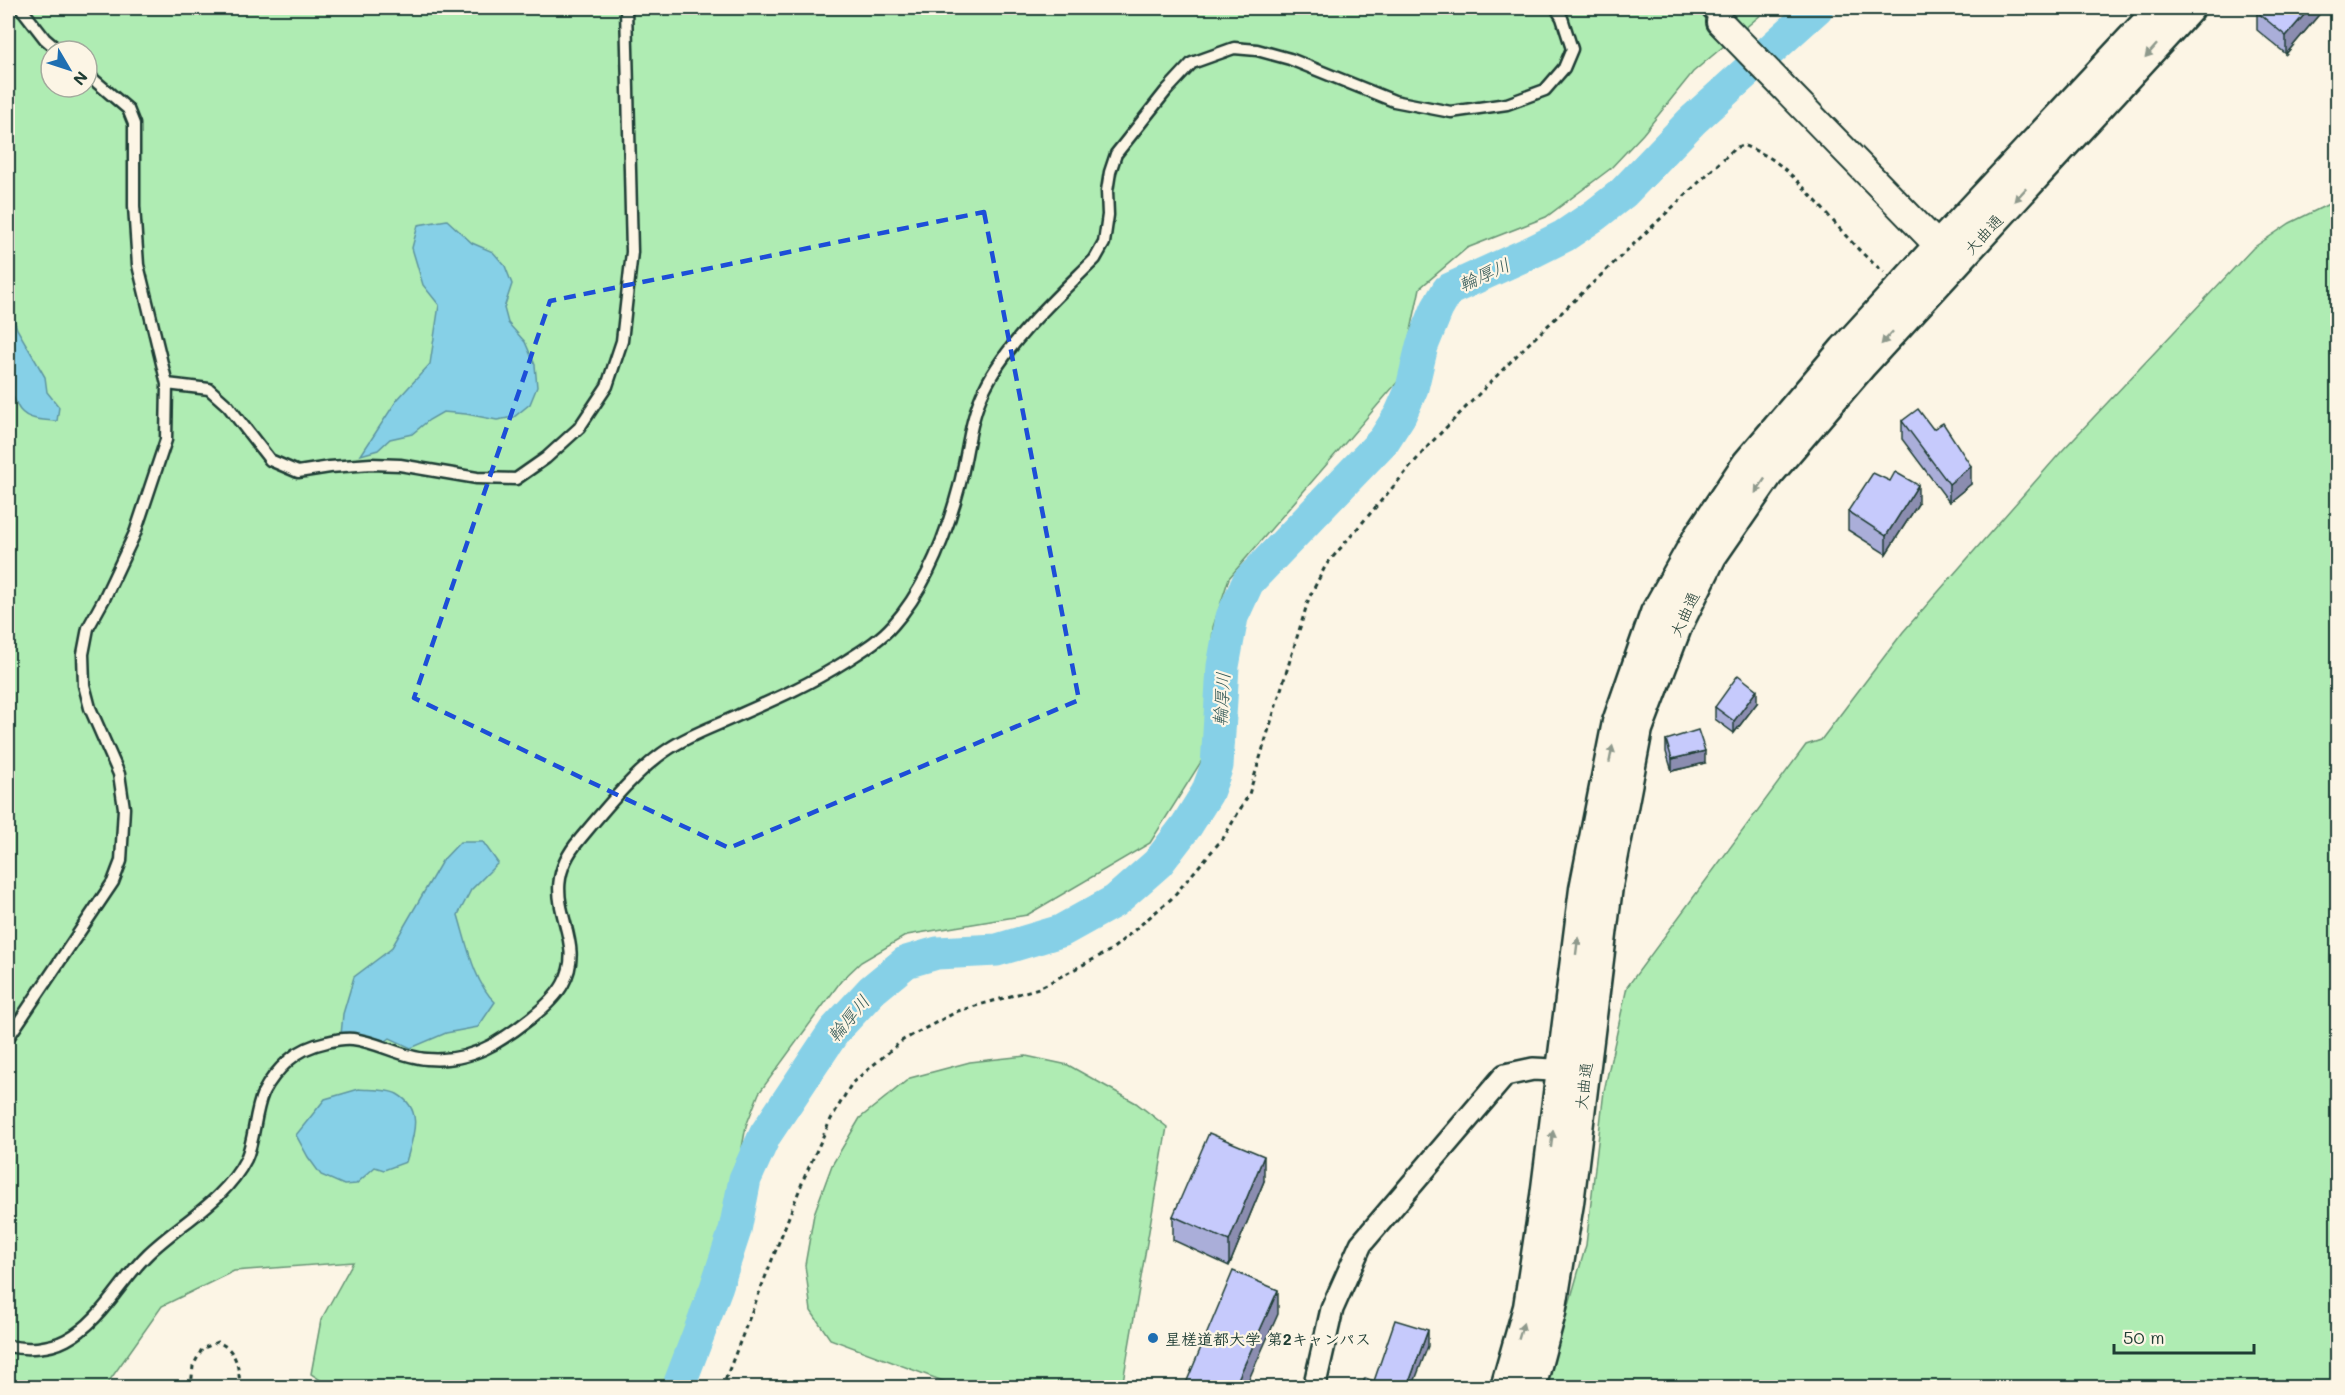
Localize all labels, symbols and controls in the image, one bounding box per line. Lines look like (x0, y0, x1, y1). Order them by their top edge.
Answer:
north arrow (39, 39, 99, 99)
one-way arrow (2145, 43, 2158, 58)
text: N (69, 67, 93, 90)
one-way arrow (2013, 188, 2027, 202)
street label: 大曲通 (1959, 209, 2007, 259)
water label: 輪厚川 (1454, 252, 1514, 296)
one-way arrow (1881, 330, 1894, 345)
one-way arrow (1755, 478, 1766, 494)
street label: 大曲通 (1664, 588, 1704, 640)
water label: 輪厚川 (1207, 671, 1235, 727)
one-way arrow (1607, 744, 1616, 763)
one-way arrow (1572, 936, 1581, 955)
water label: 輪厚川 (821, 990, 875, 1046)
street label: 大曲通 (1570, 1061, 1596, 1111)
one-way arrow (1547, 1129, 1557, 1148)
scale bar (2114, 1317, 2254, 1355)
one-way arrow (1517, 1322, 1526, 1340)
text: 50 m (2123, 1325, 2165, 1349)
place label: 星槎道都大学 第2キャンパス (1165, 1328, 1371, 1349)
marker: 星槎道都大学 第2キャンパス (1146, 1331, 1160, 1345)

